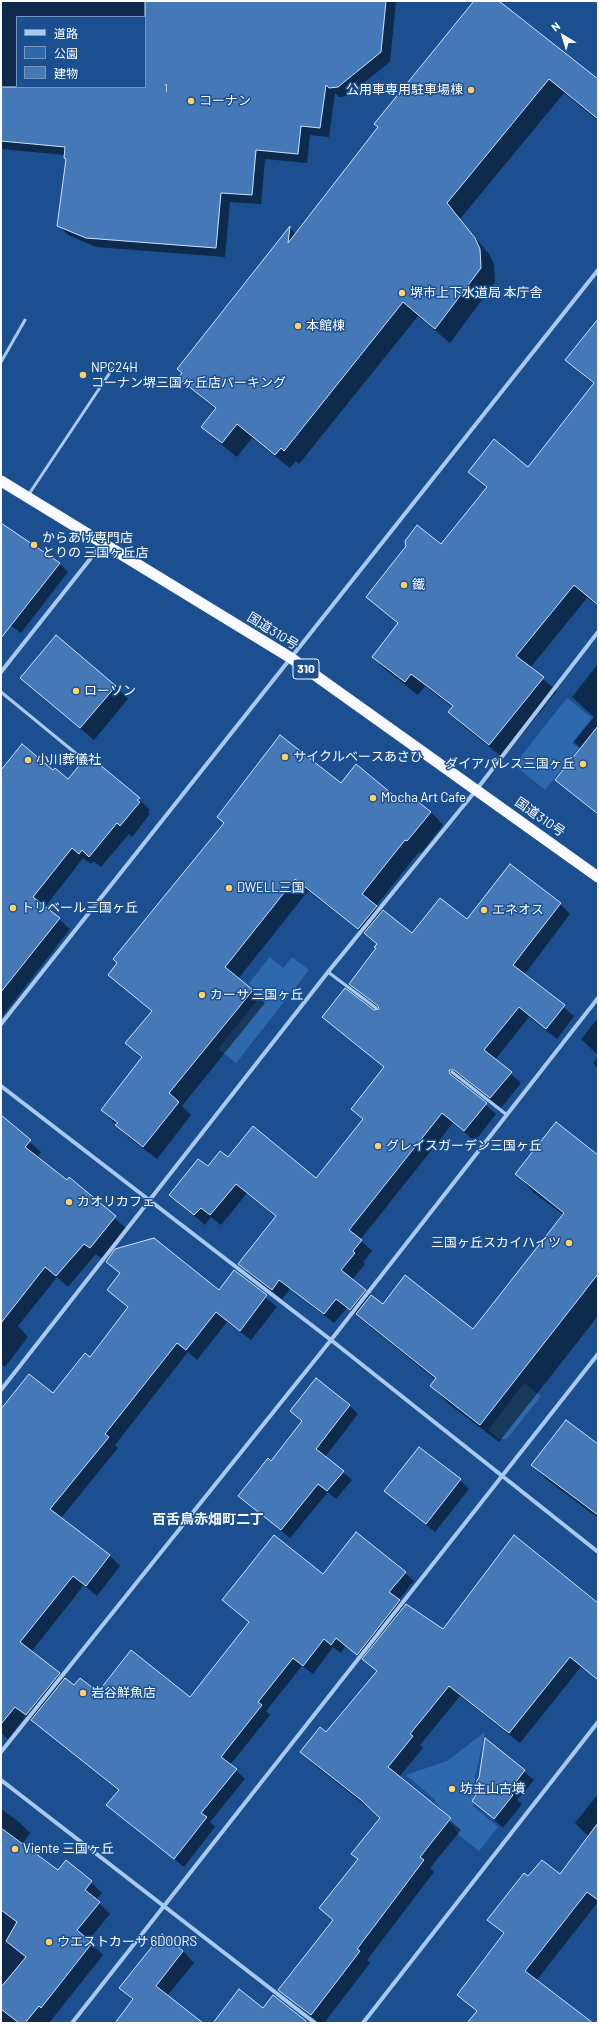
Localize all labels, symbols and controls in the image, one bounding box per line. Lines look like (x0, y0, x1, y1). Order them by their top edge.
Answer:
legend (16, 16, 146, 88)
north arrow (543, 16, 583, 56)
text: N (548, 19, 562, 34)
text: 道路 (54, 26, 78, 40)
text: 公園 (54, 46, 78, 60)
text: 建物 (54, 66, 78, 80)
house number: 1 (164, 81, 168, 95)
place label: 公用車専用駐車場棟 (346, 82, 463, 98)
marker: 公用車専用駐車場棟 (466, 85, 476, 95)
place label: コーナン (199, 93, 251, 109)
marker: コーナン (186, 96, 196, 106)
place label: 堺市上下水道局 本庁舎 (410, 285, 543, 301)
marker: 堺市上下水道局 本庁舎 (397, 288, 407, 298)
place label: 本館棟 (306, 318, 345, 334)
marker: 本館棟 (293, 321, 303, 331)
place label: NPC24H コーナン堺三国ヶ丘店パーキング (91, 360, 286, 391)
marker: NPC24H コーナン堺三国ヶ丘店パーキング (78, 370, 88, 380)
place label: からあげ専門店 とりの 三国ヶ丘店 (42, 530, 149, 561)
marker: からあげ専門店 とりの 三国ヶ丘店 (29, 540, 39, 550)
place label: 鐵 (412, 577, 425, 593)
marker: 鐵 (399, 580, 409, 590)
street label: 国道310号 (244, 609, 302, 653)
road number: 310 (293, 659, 319, 679)
place label: ローソン (84, 683, 136, 699)
marker: ローソン (71, 686, 81, 696)
place label: サイクルベースあさひ (293, 749, 423, 765)
place label: 小川葬儀社 (36, 752, 101, 768)
marker: サイクルベースあさひ (280, 752, 290, 762)
marker: 小川葬儀社 (23, 755, 33, 765)
place label: ダイアパレス三国ヶ丘 (445, 756, 575, 772)
marker: ダイアパレス三国ヶ丘 (578, 759, 588, 769)
place label: Mocha Art Cafe (381, 790, 466, 806)
marker: Mocha Art Cafe (368, 793, 378, 803)
street label: 国道310号 (512, 794, 568, 840)
place label: DWELL三国 (237, 880, 305, 896)
marker: DWELL三国 (224, 883, 234, 893)
place label: トリベール三国ヶ丘 (21, 900, 138, 916)
place label: エネオス (492, 902, 544, 918)
marker: トリベール三国ヶ丘 (8, 903, 18, 913)
marker: エネオス (479, 905, 489, 915)
place label: カーサ 三国ヶ丘 (210, 987, 304, 1003)
marker: カーサ 三国ヶ丘 (197, 990, 207, 1000)
place label: グレイスガーデン三国ヶ丘 (386, 1138, 542, 1154)
marker: グレイスガーデン三国ヶ丘 (373, 1141, 383, 1151)
place label: カオリカフェ (77, 1194, 155, 1210)
marker: カオリカフェ (64, 1197, 74, 1207)
place label: 三国ヶ丘スカイハイツ (431, 1235, 561, 1251)
marker: 三国ヶ丘スカイハイツ (564, 1238, 574, 1248)
district label: 百舌鳥赤畑町二丁 (152, 1511, 264, 1527)
place label: 岩谷鮮魚店 (91, 1685, 156, 1701)
marker: 岩谷鮮魚店 (78, 1688, 88, 1698)
place label: 坊主山古墳 (460, 1781, 525, 1797)
marker: 坊主山古墳 (447, 1784, 457, 1794)
place label: Viente 三国ヶ丘 (23, 1841, 114, 1857)
marker: Viente 三国ヶ丘 (10, 1844, 20, 1854)
place label: ウエストカーサ 6DOORS (57, 1934, 197, 1950)
marker: ウエストカーサ 6DOORS (44, 1937, 54, 1947)

